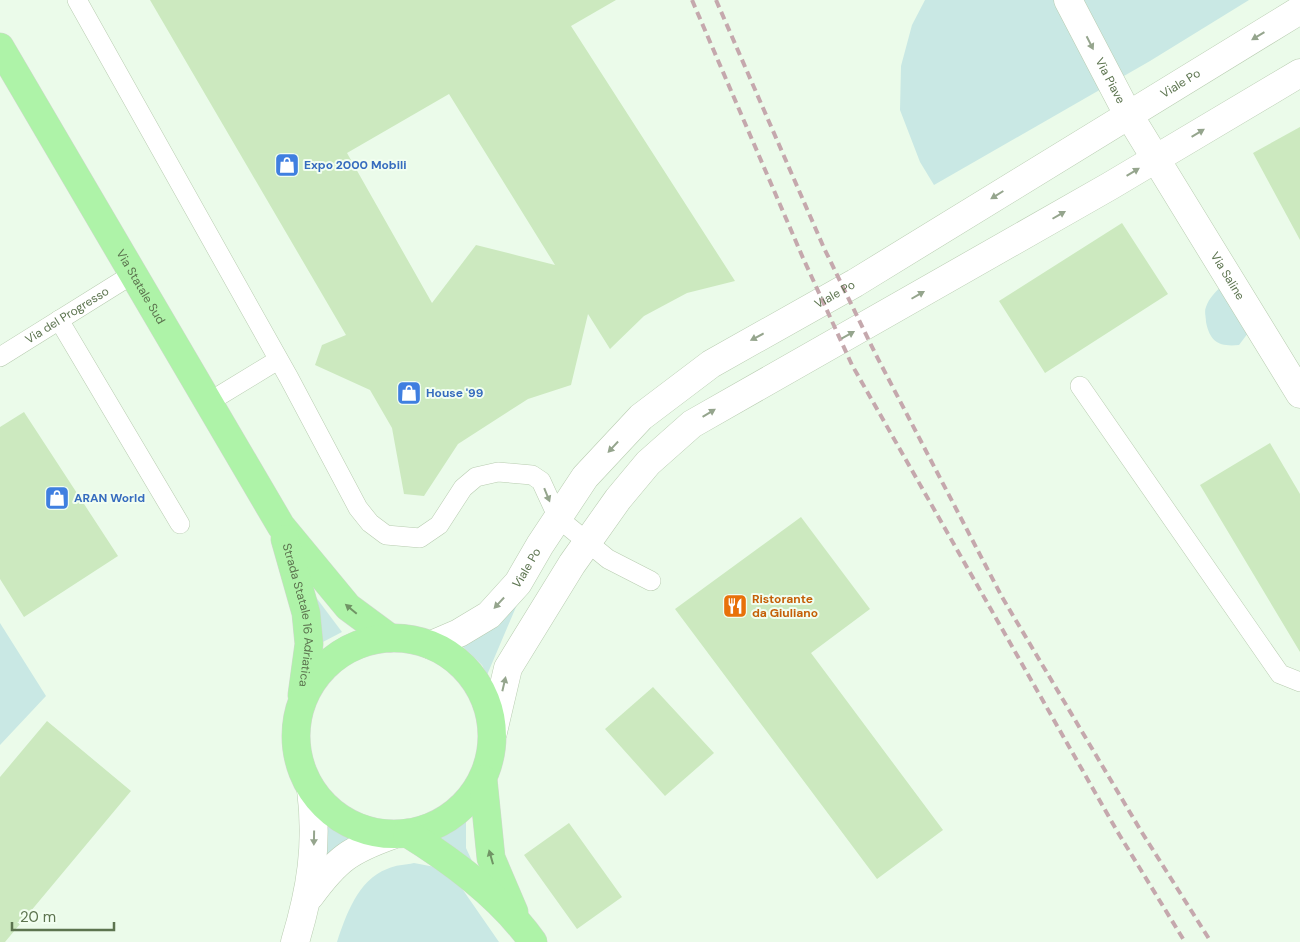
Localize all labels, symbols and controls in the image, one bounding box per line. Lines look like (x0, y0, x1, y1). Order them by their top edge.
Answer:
one-way arrow (1252, 31, 1265, 40)
one-way arrow (1086, 36, 1094, 51)
street label: Via Piave (1092, 55, 1129, 106)
street label: Viale Po (1158, 65, 1203, 102)
one-way arrow (1192, 129, 1205, 138)
shop icon: Expo 2000 Mobili (274, 152, 300, 178)
place label: Expo 2000 Mobili (304, 157, 406, 173)
one-way arrow (1127, 168, 1140, 177)
one-way arrow (990, 191, 1003, 200)
one-way arrow (1052, 211, 1067, 219)
street label: Via Statale Sud (112, 246, 169, 327)
street label: Via Saline (1207, 249, 1249, 303)
street label: Viale Po (812, 277, 858, 312)
street label: Via del Progresso (22, 283, 112, 347)
one-way arrow (912, 291, 925, 300)
one-way arrow (841, 331, 855, 339)
one-way arrow (750, 333, 765, 341)
shop icon: House '99 (396, 380, 422, 406)
place label: House '99 (426, 385, 484, 401)
one-way arrow (702, 409, 715, 418)
one-way arrow (607, 440, 619, 452)
shop icon: ARAN World (44, 485, 70, 511)
one-way arrow (543, 488, 551, 502)
place label: ARAN World (74, 490, 145, 506)
street label: Strada Statale 16 Adriatica (279, 541, 317, 688)
street label: Viale Po (509, 545, 545, 592)
place label: Ristorante da Giuliano (752, 591, 818, 621)
restaurant icon: Ristorante da Giuliano (722, 593, 748, 619)
one-way arrow (493, 597, 505, 609)
one-way arrow (345, 603, 358, 614)
one-way arrow (500, 677, 508, 692)
one-way arrow (310, 830, 318, 846)
one-way arrow (487, 849, 495, 864)
scale bar (12, 900, 115, 932)
text: 20 m (20, 907, 56, 927)

